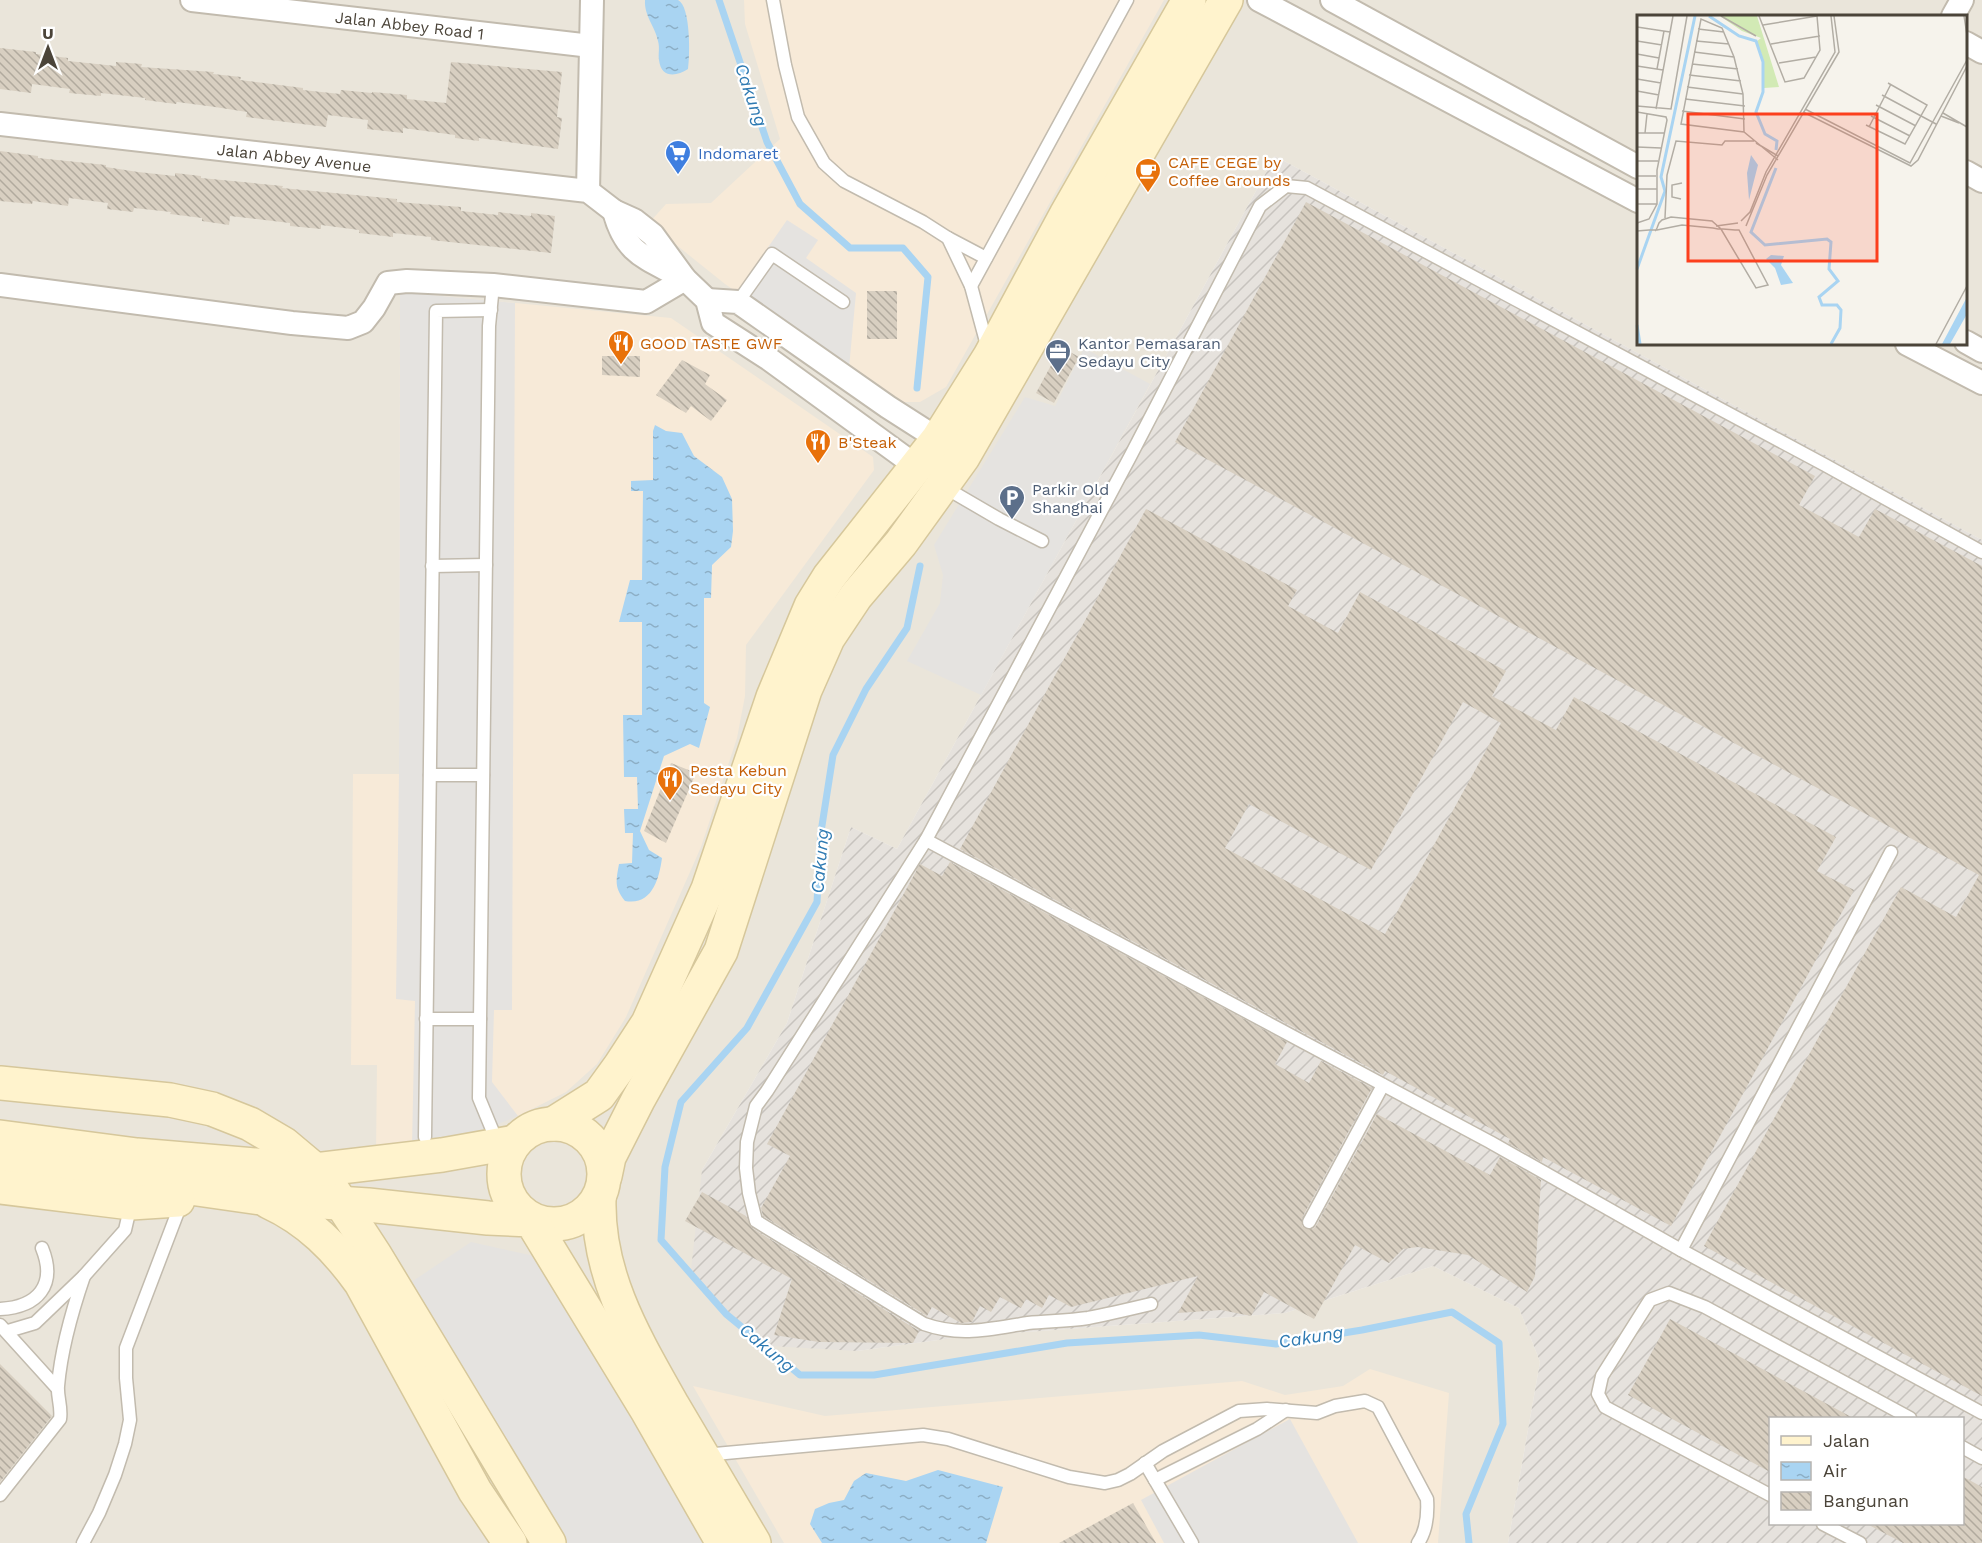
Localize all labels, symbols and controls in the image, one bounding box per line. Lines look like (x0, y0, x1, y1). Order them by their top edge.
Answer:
street label: Jalan Abbey Road 1 (334, 8, 485, 44)
inset map (1637, 15, 1967, 345)
north arrow (18, 18, 78, 78)
text: U (42, 24, 54, 43)
water label: Cakung (731, 60, 772, 129)
supermarket icon: Indomaret (663, 138, 693, 176)
street label: Jalan Abbey Avenue (216, 140, 372, 176)
place label: Indomaret (698, 144, 779, 163)
place label: CAFE CEGE by Coffee Grounds (1168, 153, 1290, 190)
cafe icon: CAFE CEGE by Coffee Grounds (1133, 156, 1163, 194)
restaurant icon: GOOD TASTE GWF (606, 328, 636, 366)
place label: GOOD TASTE GWF (640, 334, 783, 353)
place label: Kantor Pemasaran Sedayu City (1078, 334, 1221, 371)
office icon: Kantor Pemasaran Sedayu City (1043, 337, 1073, 375)
restaurant icon: B'Steak (803, 427, 833, 465)
place label: B'Steak (838, 433, 897, 452)
place label: Parkir Old Shanghai (1032, 480, 1109, 517)
parking icon: Parkir Old Shanghai (997, 483, 1027, 521)
place label: Pesta Kebun Sedayu City (690, 761, 787, 798)
restaurant icon: Pesta Kebun Sedayu City (655, 764, 685, 802)
water label: Cakung (806, 827, 833, 894)
water label: Cakung (736, 1319, 799, 1377)
water label: Cakung (1277, 1321, 1345, 1352)
legend (1769, 1417, 1964, 1525)
text: Jalan (1823, 1430, 1870, 1451)
text: Air (1823, 1460, 1847, 1481)
text: Bangunan (1823, 1490, 1909, 1511)

